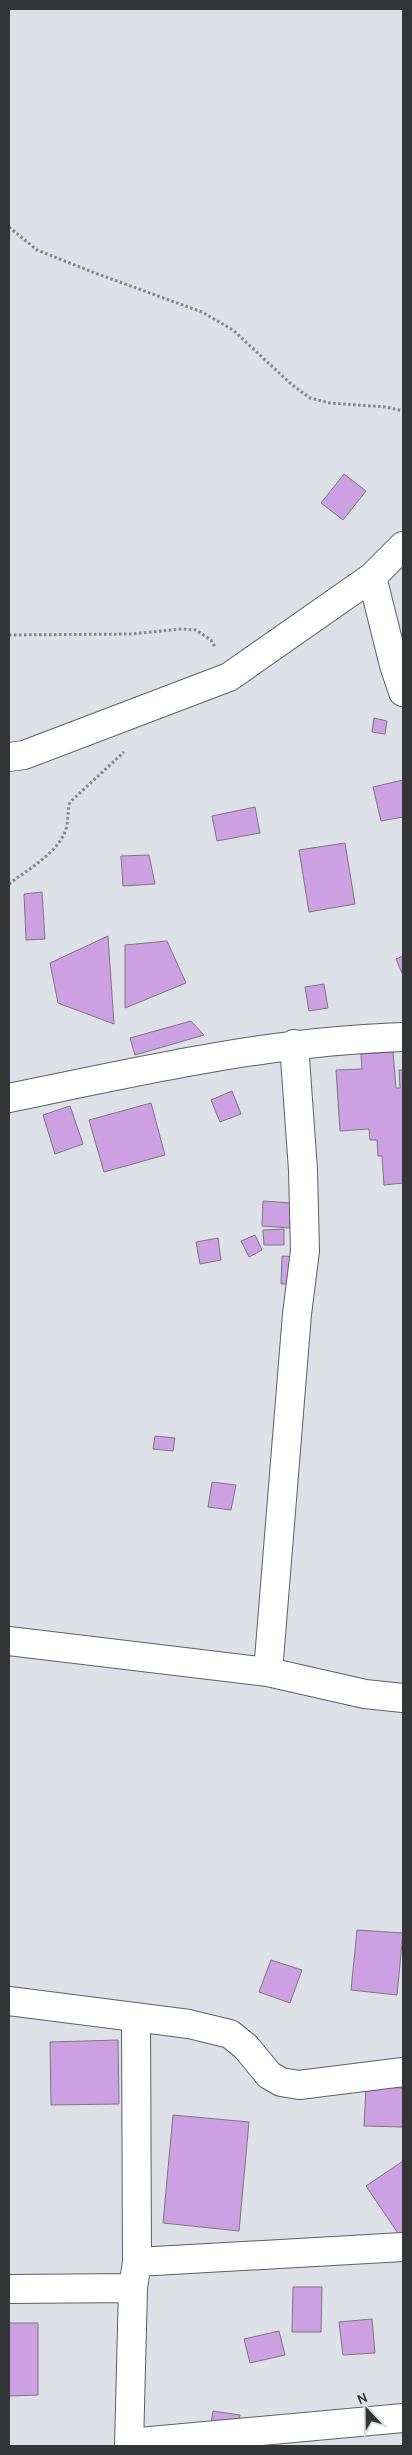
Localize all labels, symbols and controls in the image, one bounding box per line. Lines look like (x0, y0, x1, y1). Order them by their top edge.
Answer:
north arrow (342, 2385, 392, 2435)
text: N (354, 2389, 370, 2408)

